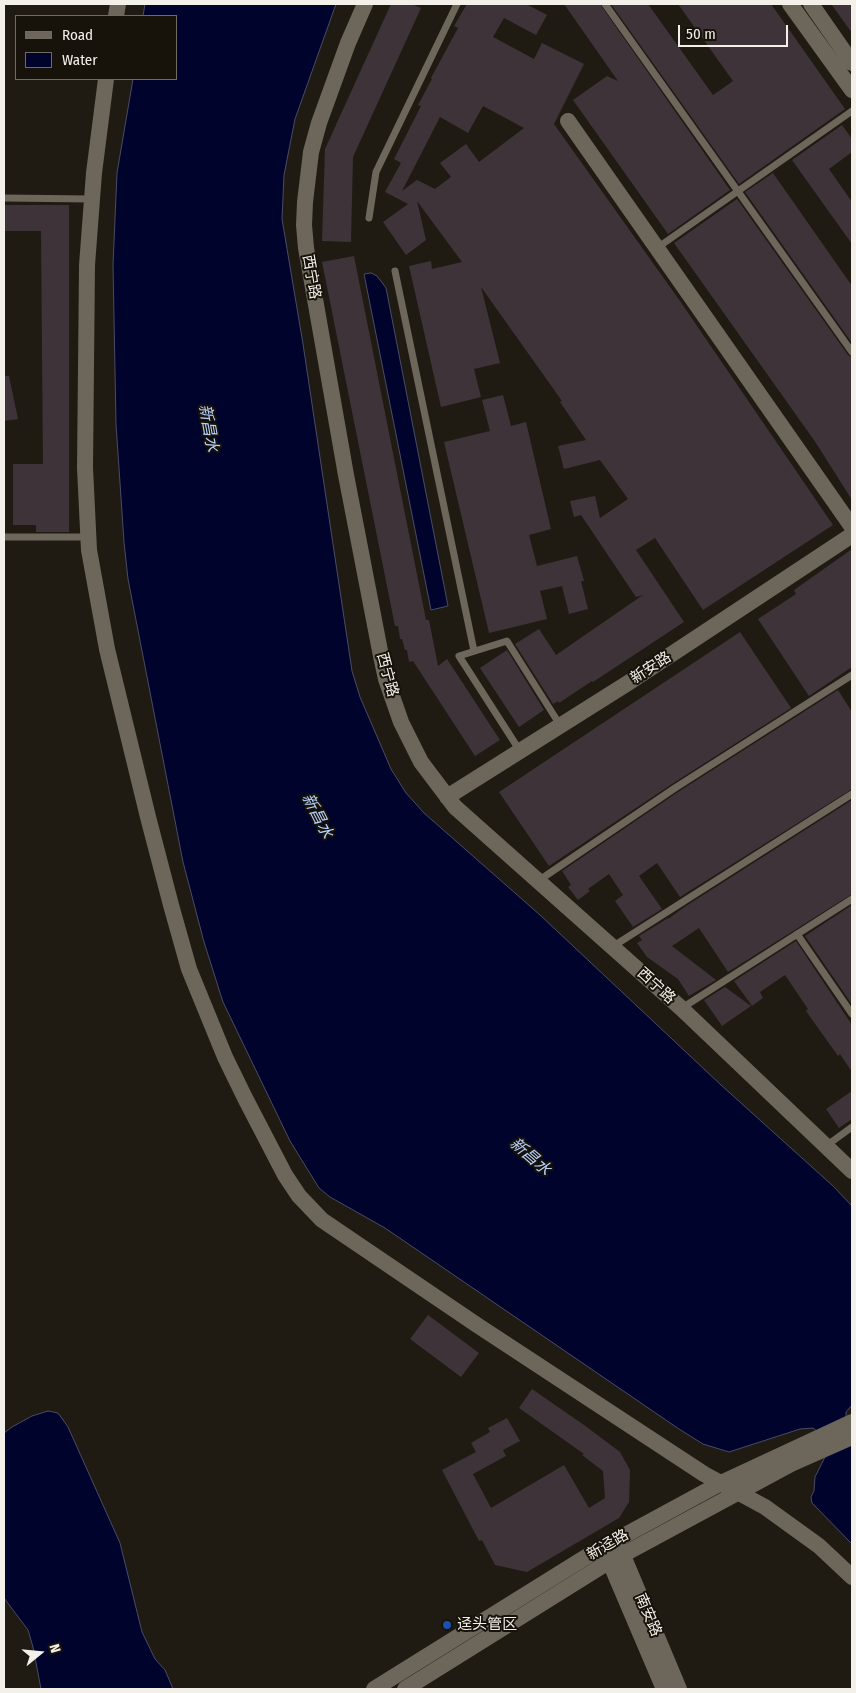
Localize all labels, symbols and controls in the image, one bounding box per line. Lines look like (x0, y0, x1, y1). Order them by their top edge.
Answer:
legend (15, 15, 178, 80)
scale bar (681, 15, 791, 47)
text: 50 m (686, 25, 716, 43)
text: Road (62, 26, 93, 44)
text: Water (62, 51, 97, 69)
street label: 西宁路 (298, 253, 324, 301)
water label: 新昌水 (194, 403, 222, 453)
street label: 新安路 (627, 648, 675, 688)
street label: 西宁路 (372, 651, 402, 699)
water label: 新昌水 (298, 790, 336, 842)
street label: 西宁路 (633, 964, 679, 1008)
water label: 新昌水 (506, 1134, 554, 1180)
street label: 新迳路 (584, 1526, 632, 1564)
street label: 南安路 (631, 1591, 665, 1639)
place label: 迳头管区 (457, 1616, 517, 1634)
marker: 迳头管区 (441, 1619, 453, 1631)
north arrow (15, 1628, 65, 1678)
text: N (45, 1642, 64, 1655)

